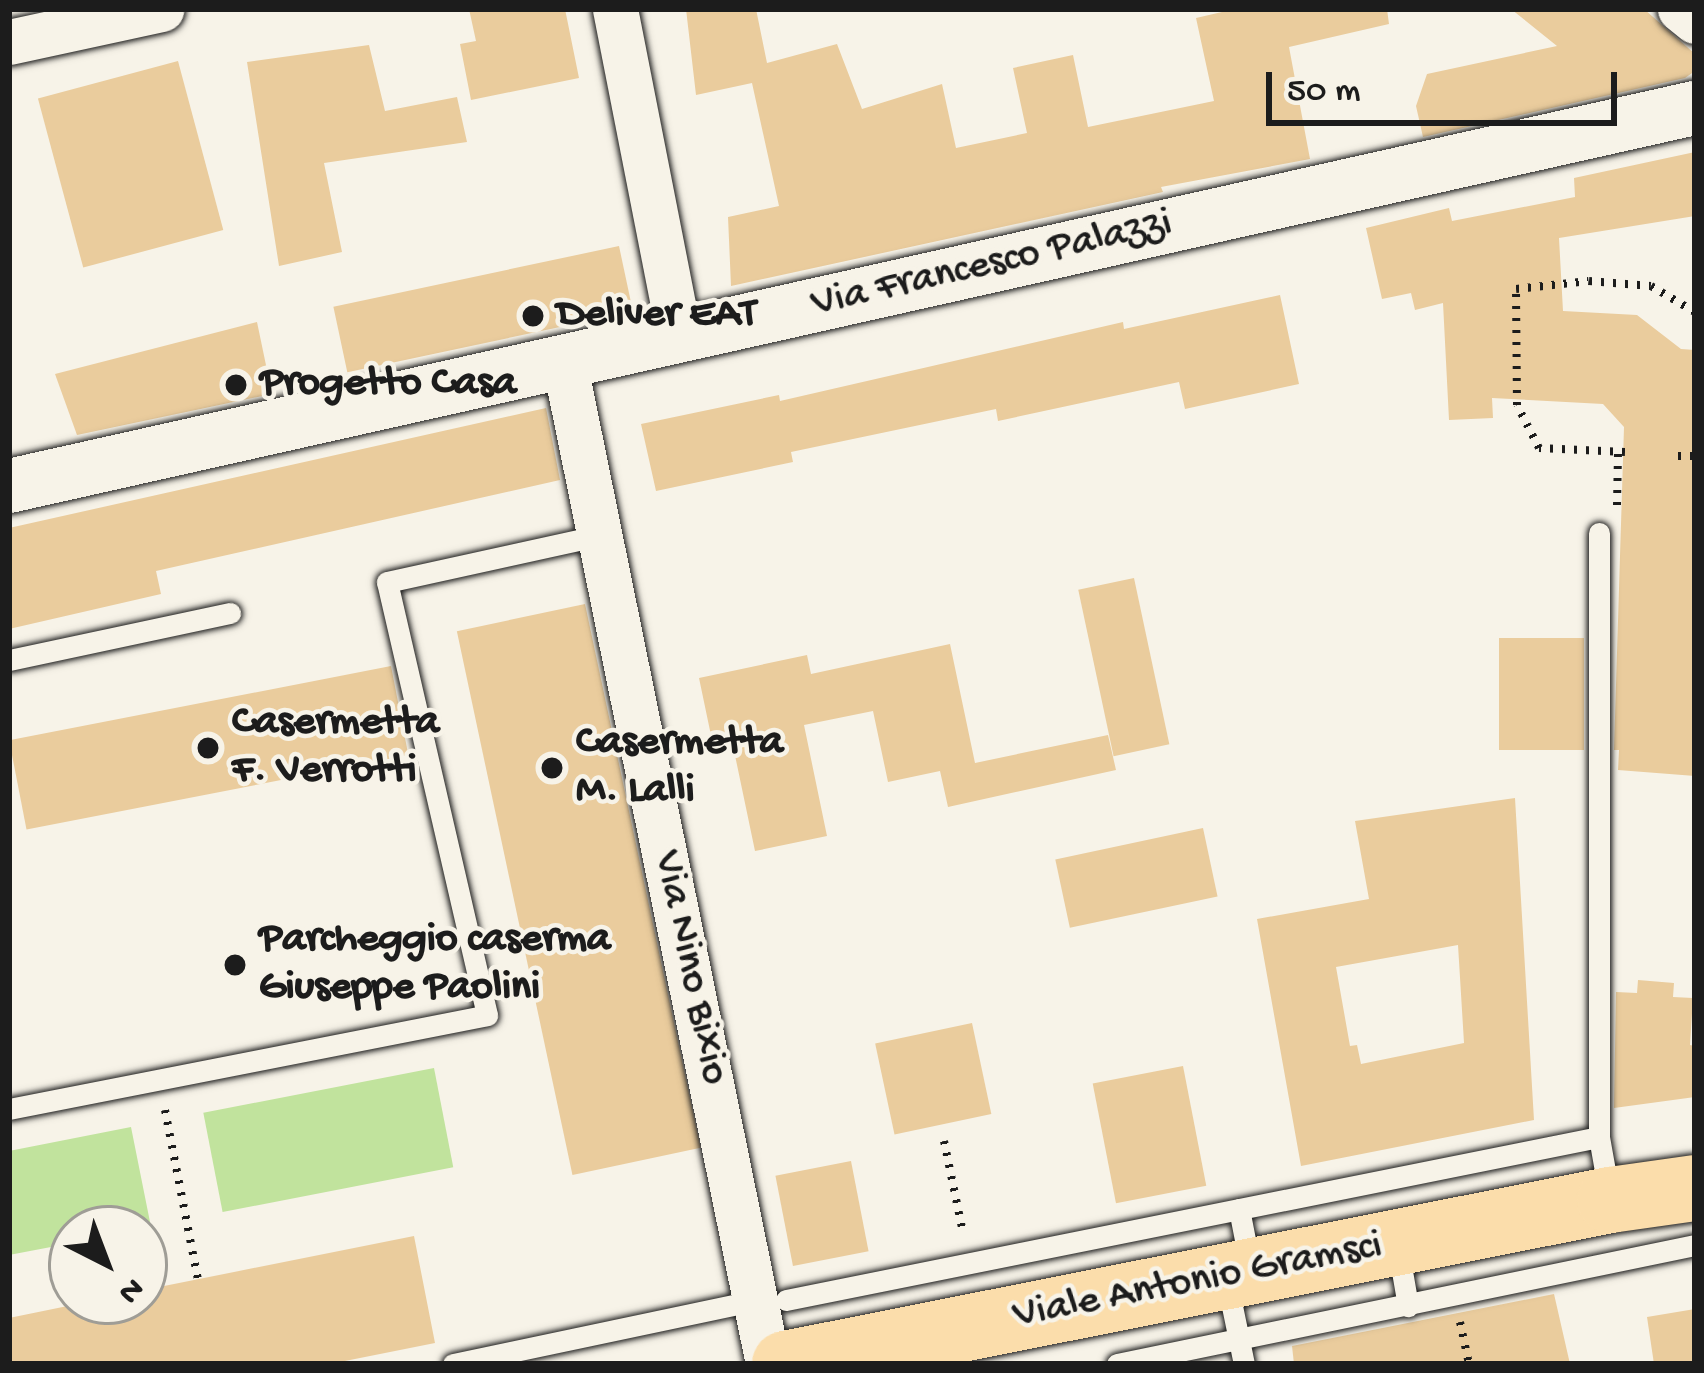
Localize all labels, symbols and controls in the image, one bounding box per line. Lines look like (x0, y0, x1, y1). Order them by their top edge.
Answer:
scale bar (1272, 48, 1623, 122)
text: 50 m (1287, 71, 1360, 114)
street label: Via Francesco Palazzi (807, 199, 1177, 331)
place label: Deliver EAT (557, 291, 757, 341)
marker: Deliver EAT (520, 303, 546, 329)
place label: Progetto Casa (260, 360, 516, 410)
marker: Progetto Casa (223, 372, 249, 398)
place label: Casermetta F. Verrotti (232, 699, 439, 798)
place label: Casermetta M. Lalli (576, 719, 783, 818)
marker: Casermetta F. Verrotti (195, 735, 221, 761)
marker: Casermetta M. Lalli (539, 755, 565, 781)
street label: Via Nino Bixio (640, 847, 738, 1089)
place label: Parcheggio caserma Giuseppe Paolini (259, 916, 610, 1014)
marker: Parcheggio caserma Giuseppe Paolini (222, 952, 248, 978)
north arrow (48, 1205, 168, 1325)
street label: Viale Antonio Gramsci (1009, 1222, 1387, 1342)
text: N (109, 1268, 151, 1311)

